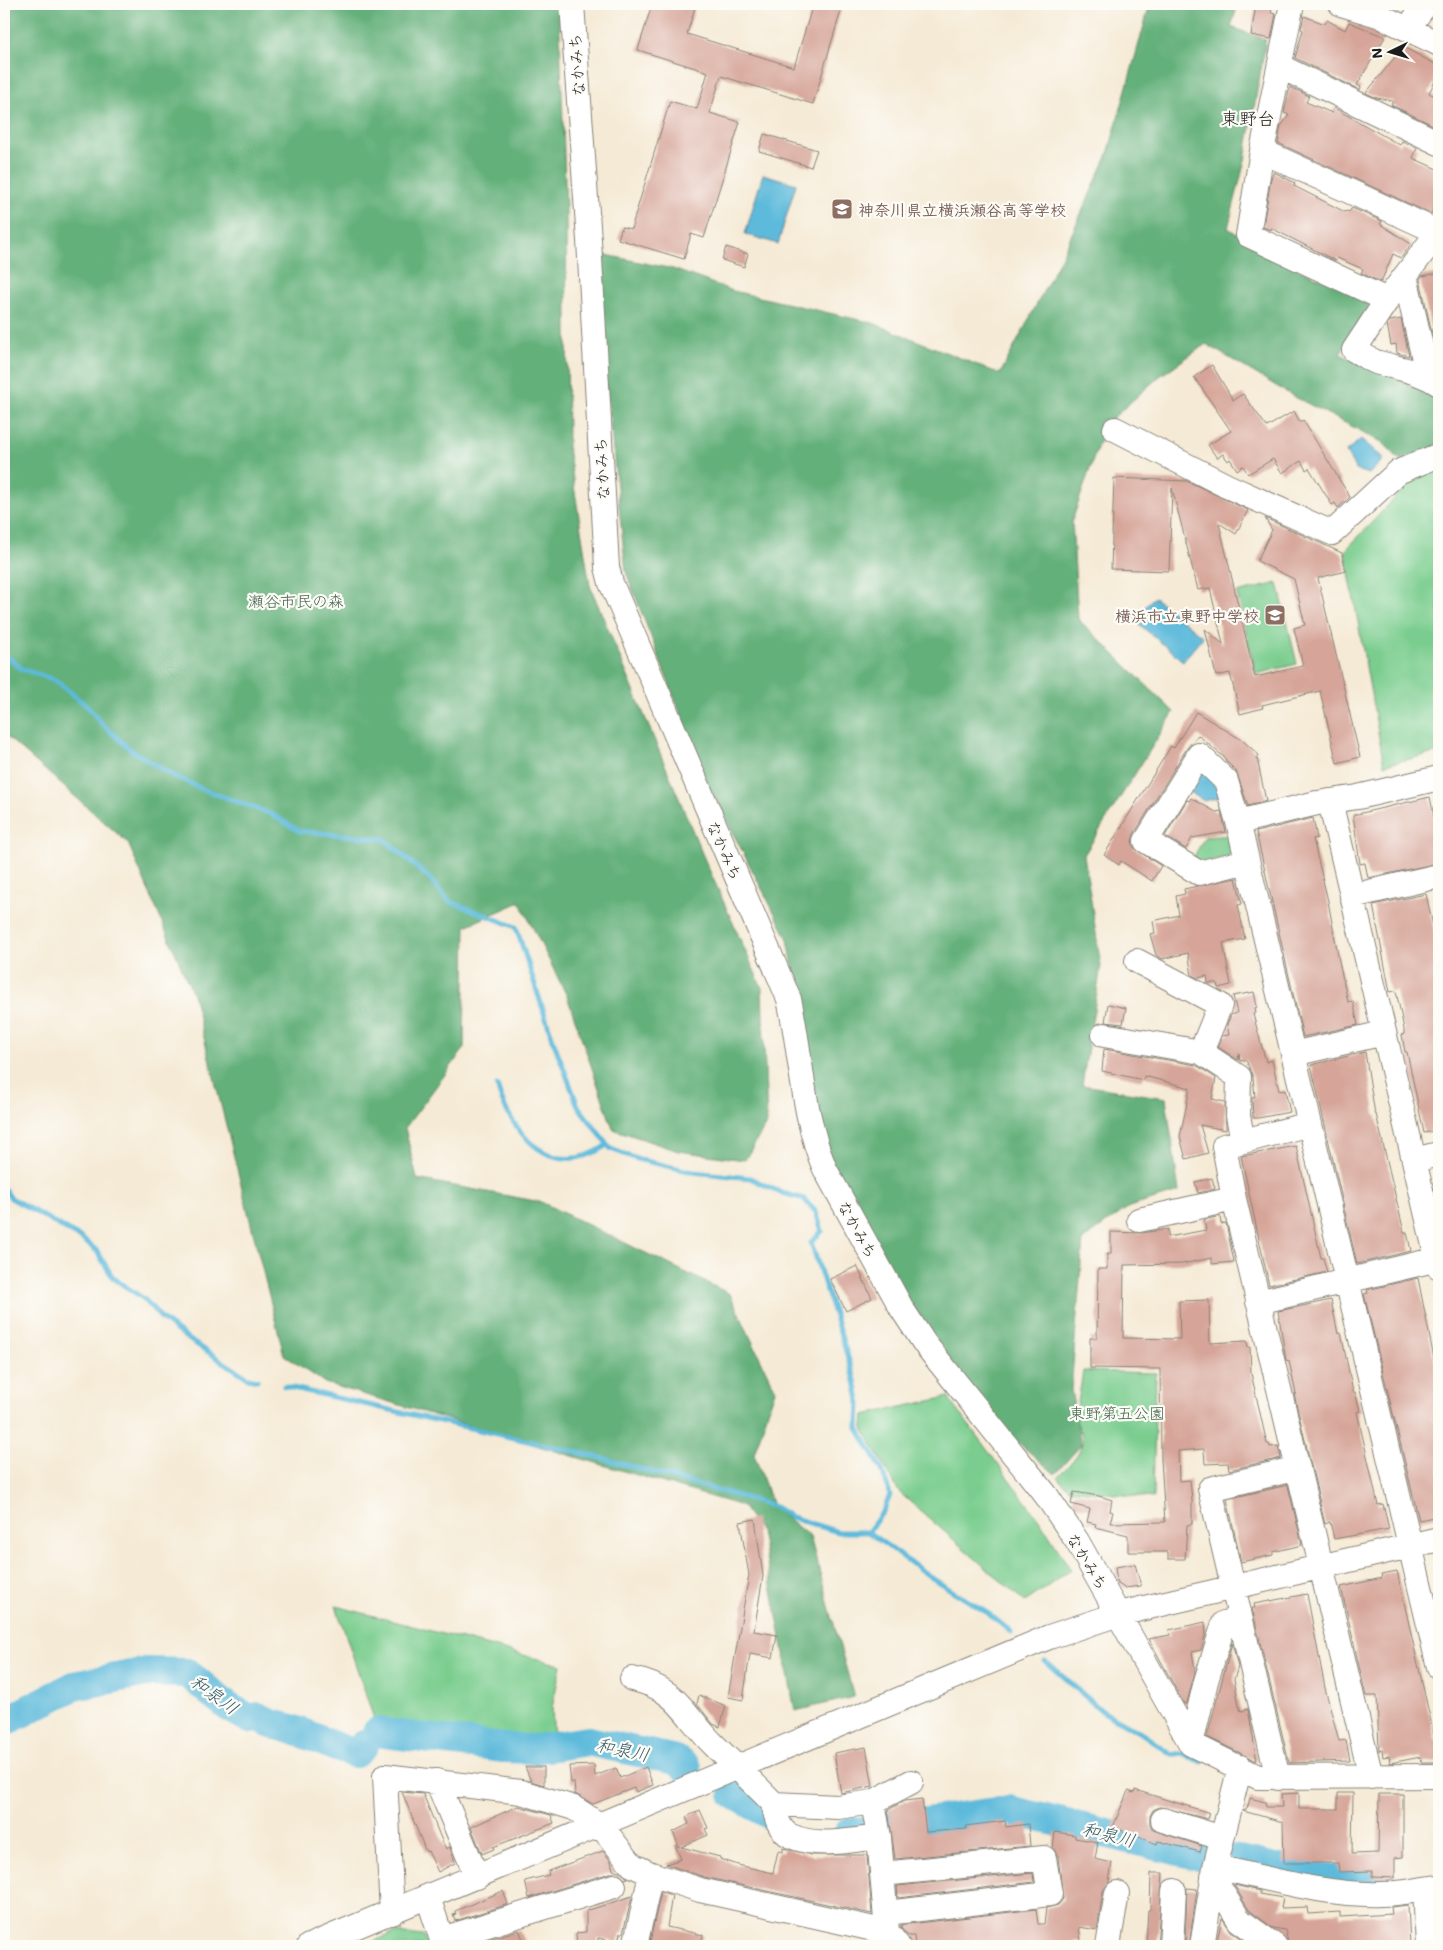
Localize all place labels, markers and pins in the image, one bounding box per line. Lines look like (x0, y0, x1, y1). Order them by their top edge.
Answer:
school or university icon: 神奈川県立横浜瀬谷高等学校 (830, 197, 854, 221)
place label: 神奈川県立横浜瀬谷高等学校 (858, 199, 1066, 220)
school or university icon: 横浜市立東野中学校 (1263, 603, 1287, 627)
place label: 横浜市立東野中学校 (1115, 605, 1259, 626)

